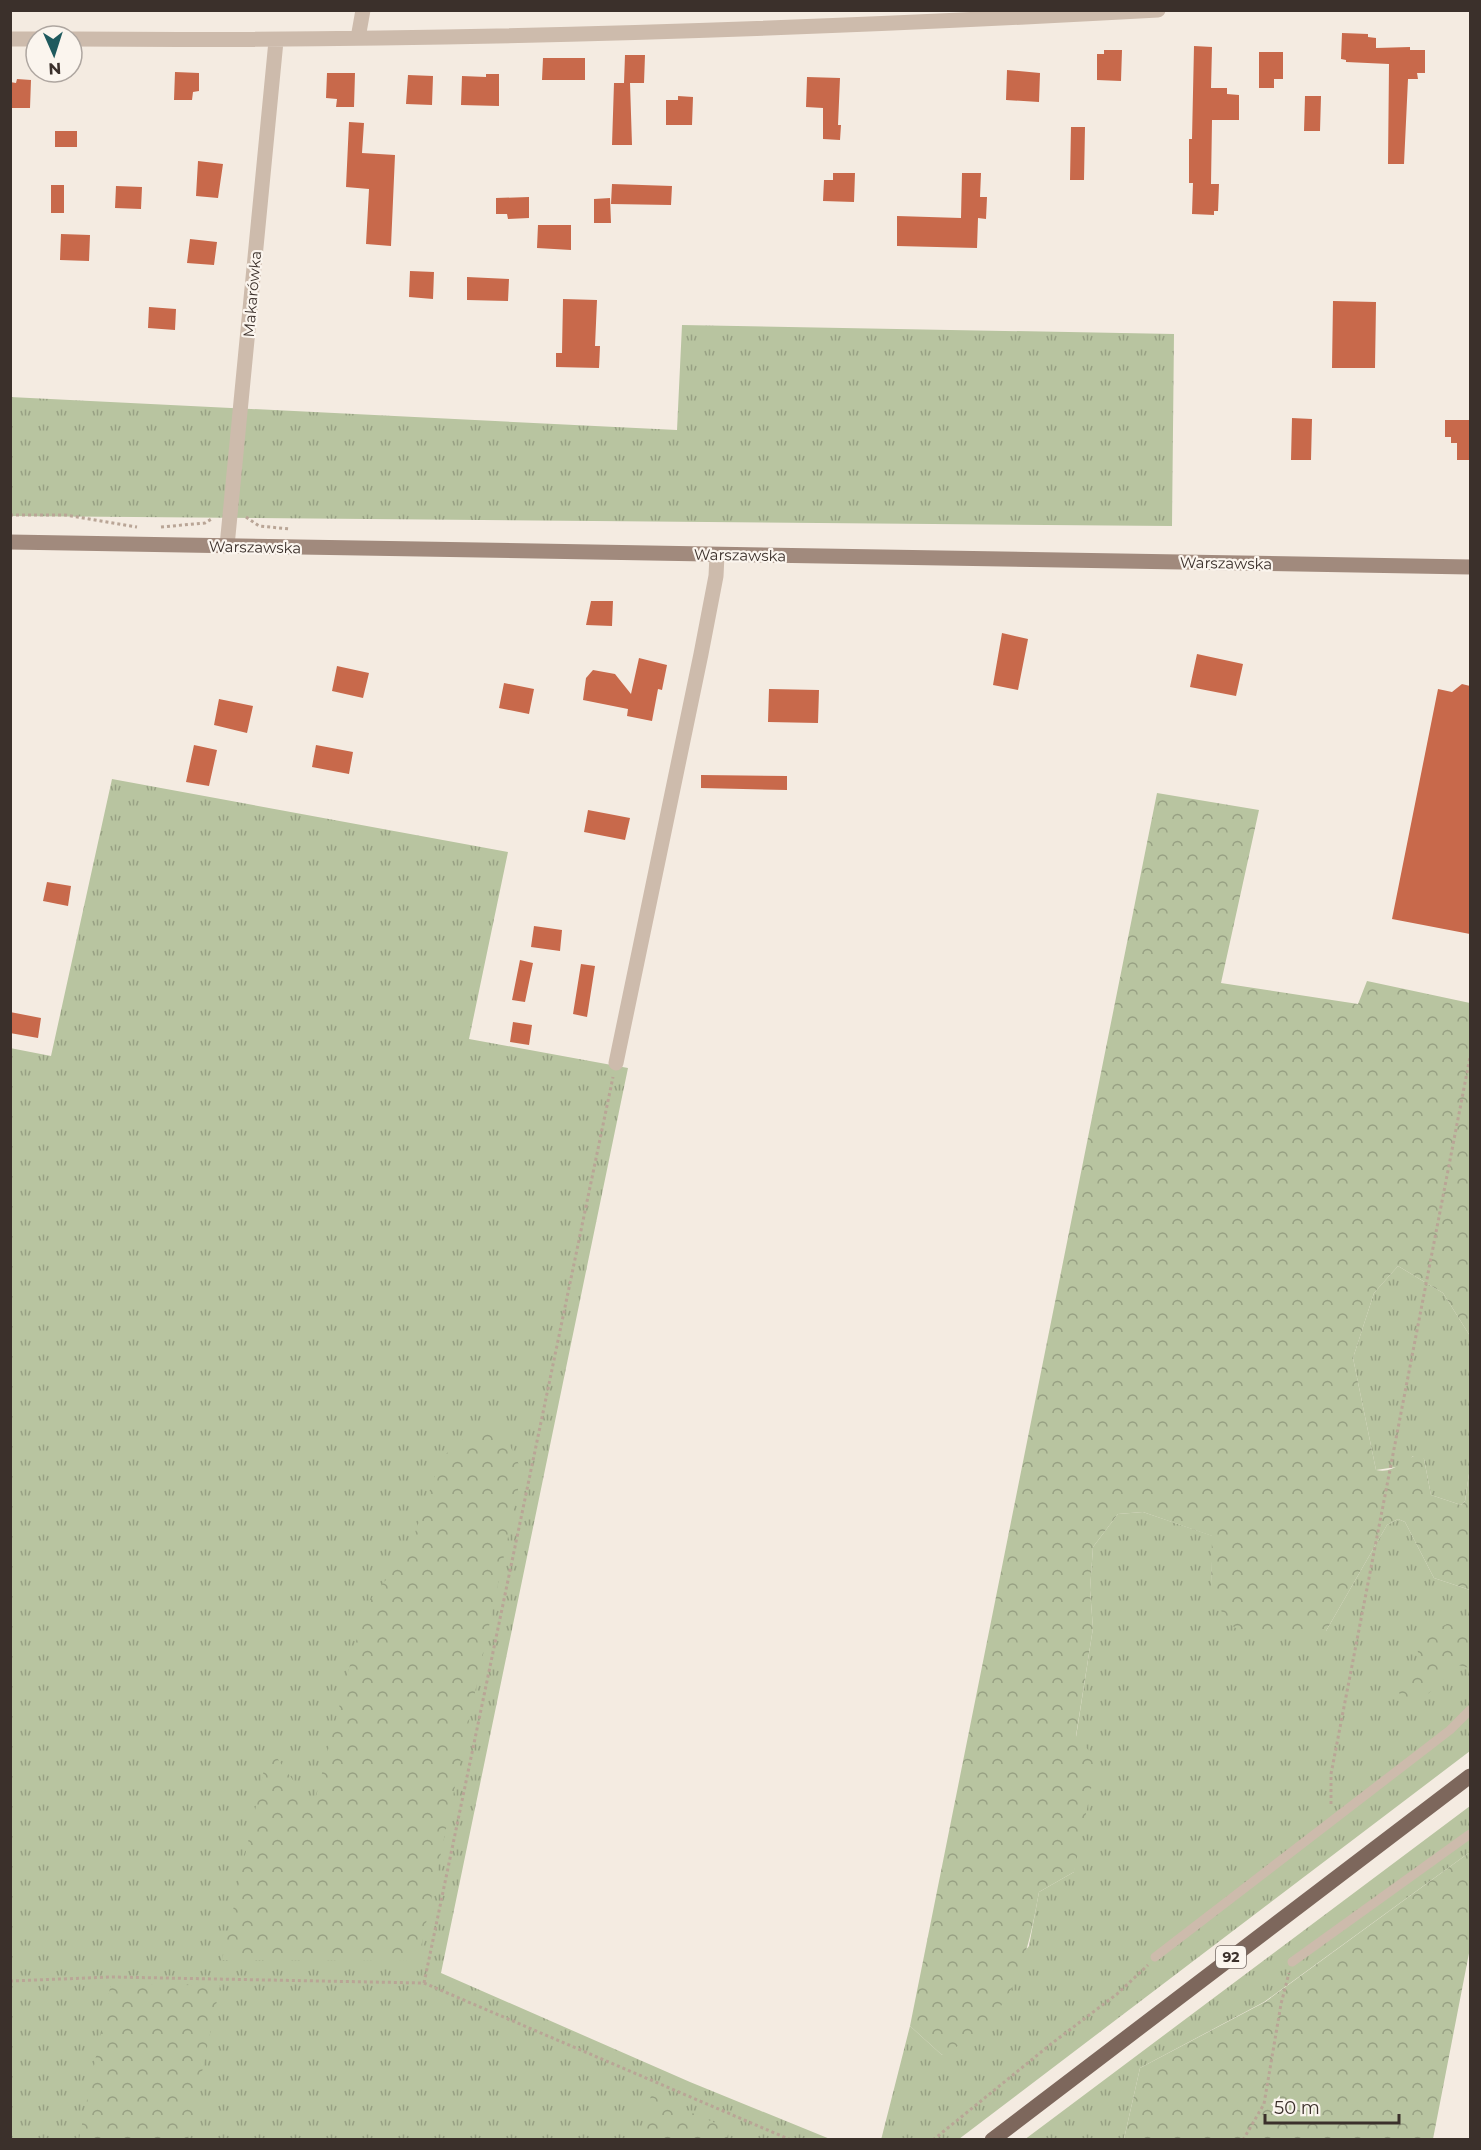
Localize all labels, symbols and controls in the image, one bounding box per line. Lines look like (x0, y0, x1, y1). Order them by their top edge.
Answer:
north arrow (24, 24, 84, 84)
text: N (48, 59, 62, 78)
street label: Makarówka (239, 250, 265, 338)
street label: Warszawska (209, 537, 301, 557)
street label: Warszawska (694, 545, 786, 565)
street label: Warszawska (1180, 553, 1272, 573)
road number: 92 (1216, 1946, 1246, 1968)
scale bar (1265, 2087, 1398, 2125)
text: 50 m (1274, 2097, 1320, 2119)

